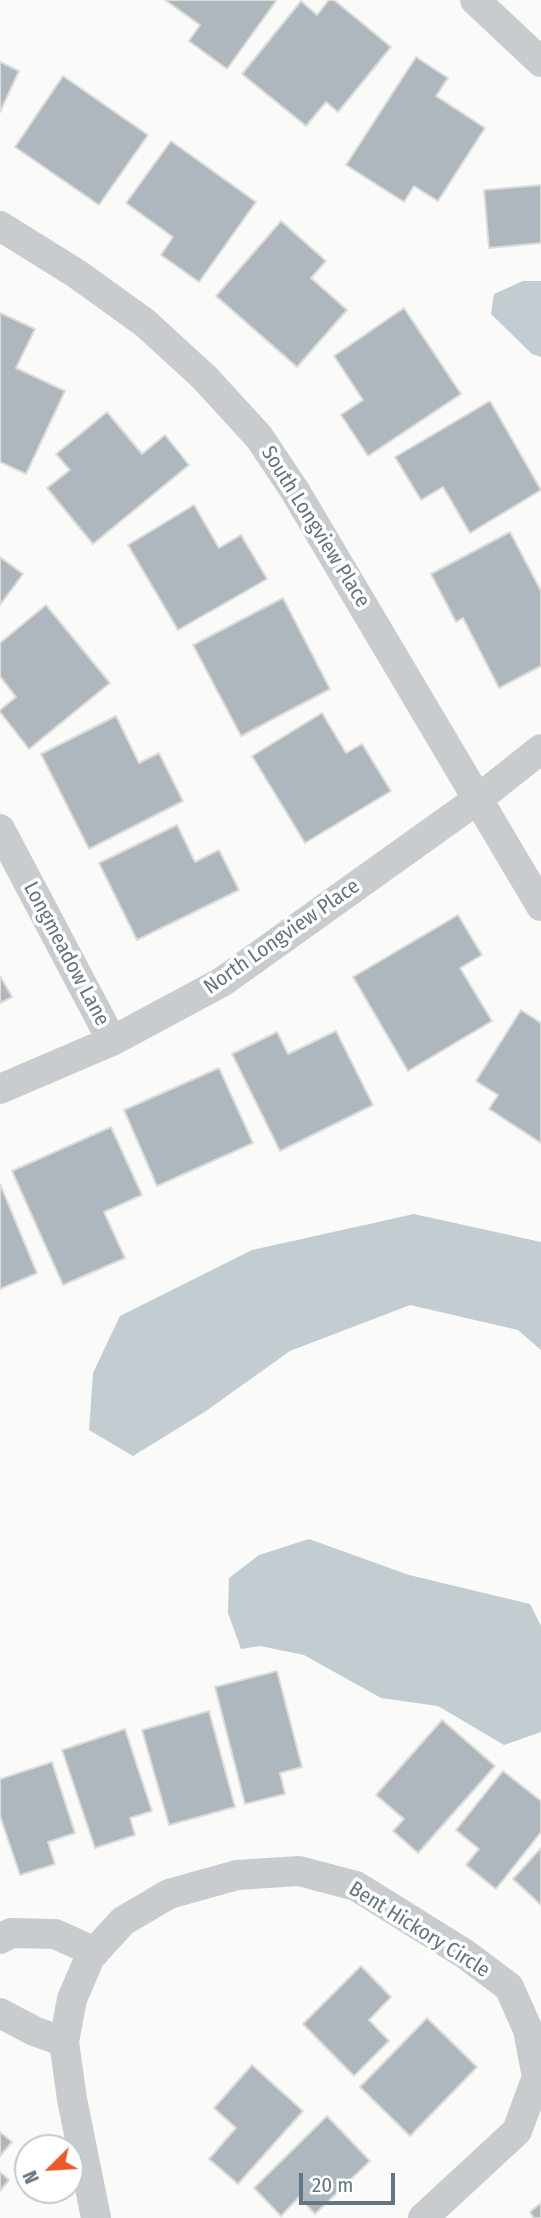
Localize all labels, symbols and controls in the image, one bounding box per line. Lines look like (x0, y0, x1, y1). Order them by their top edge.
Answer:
street label: South Longview Place (255, 442, 375, 612)
street label: North Longview Place (199, 874, 365, 1000)
street label: Longmeadow Lane (17, 878, 115, 1030)
street label: Bent Hickory Circle (344, 1877, 494, 1983)
north arrow (14, 2134, 84, 2204)
scale bar (303, 2158, 399, 2202)
text: N (18, 2167, 44, 2187)
text: 20 m (312, 2172, 353, 2198)

